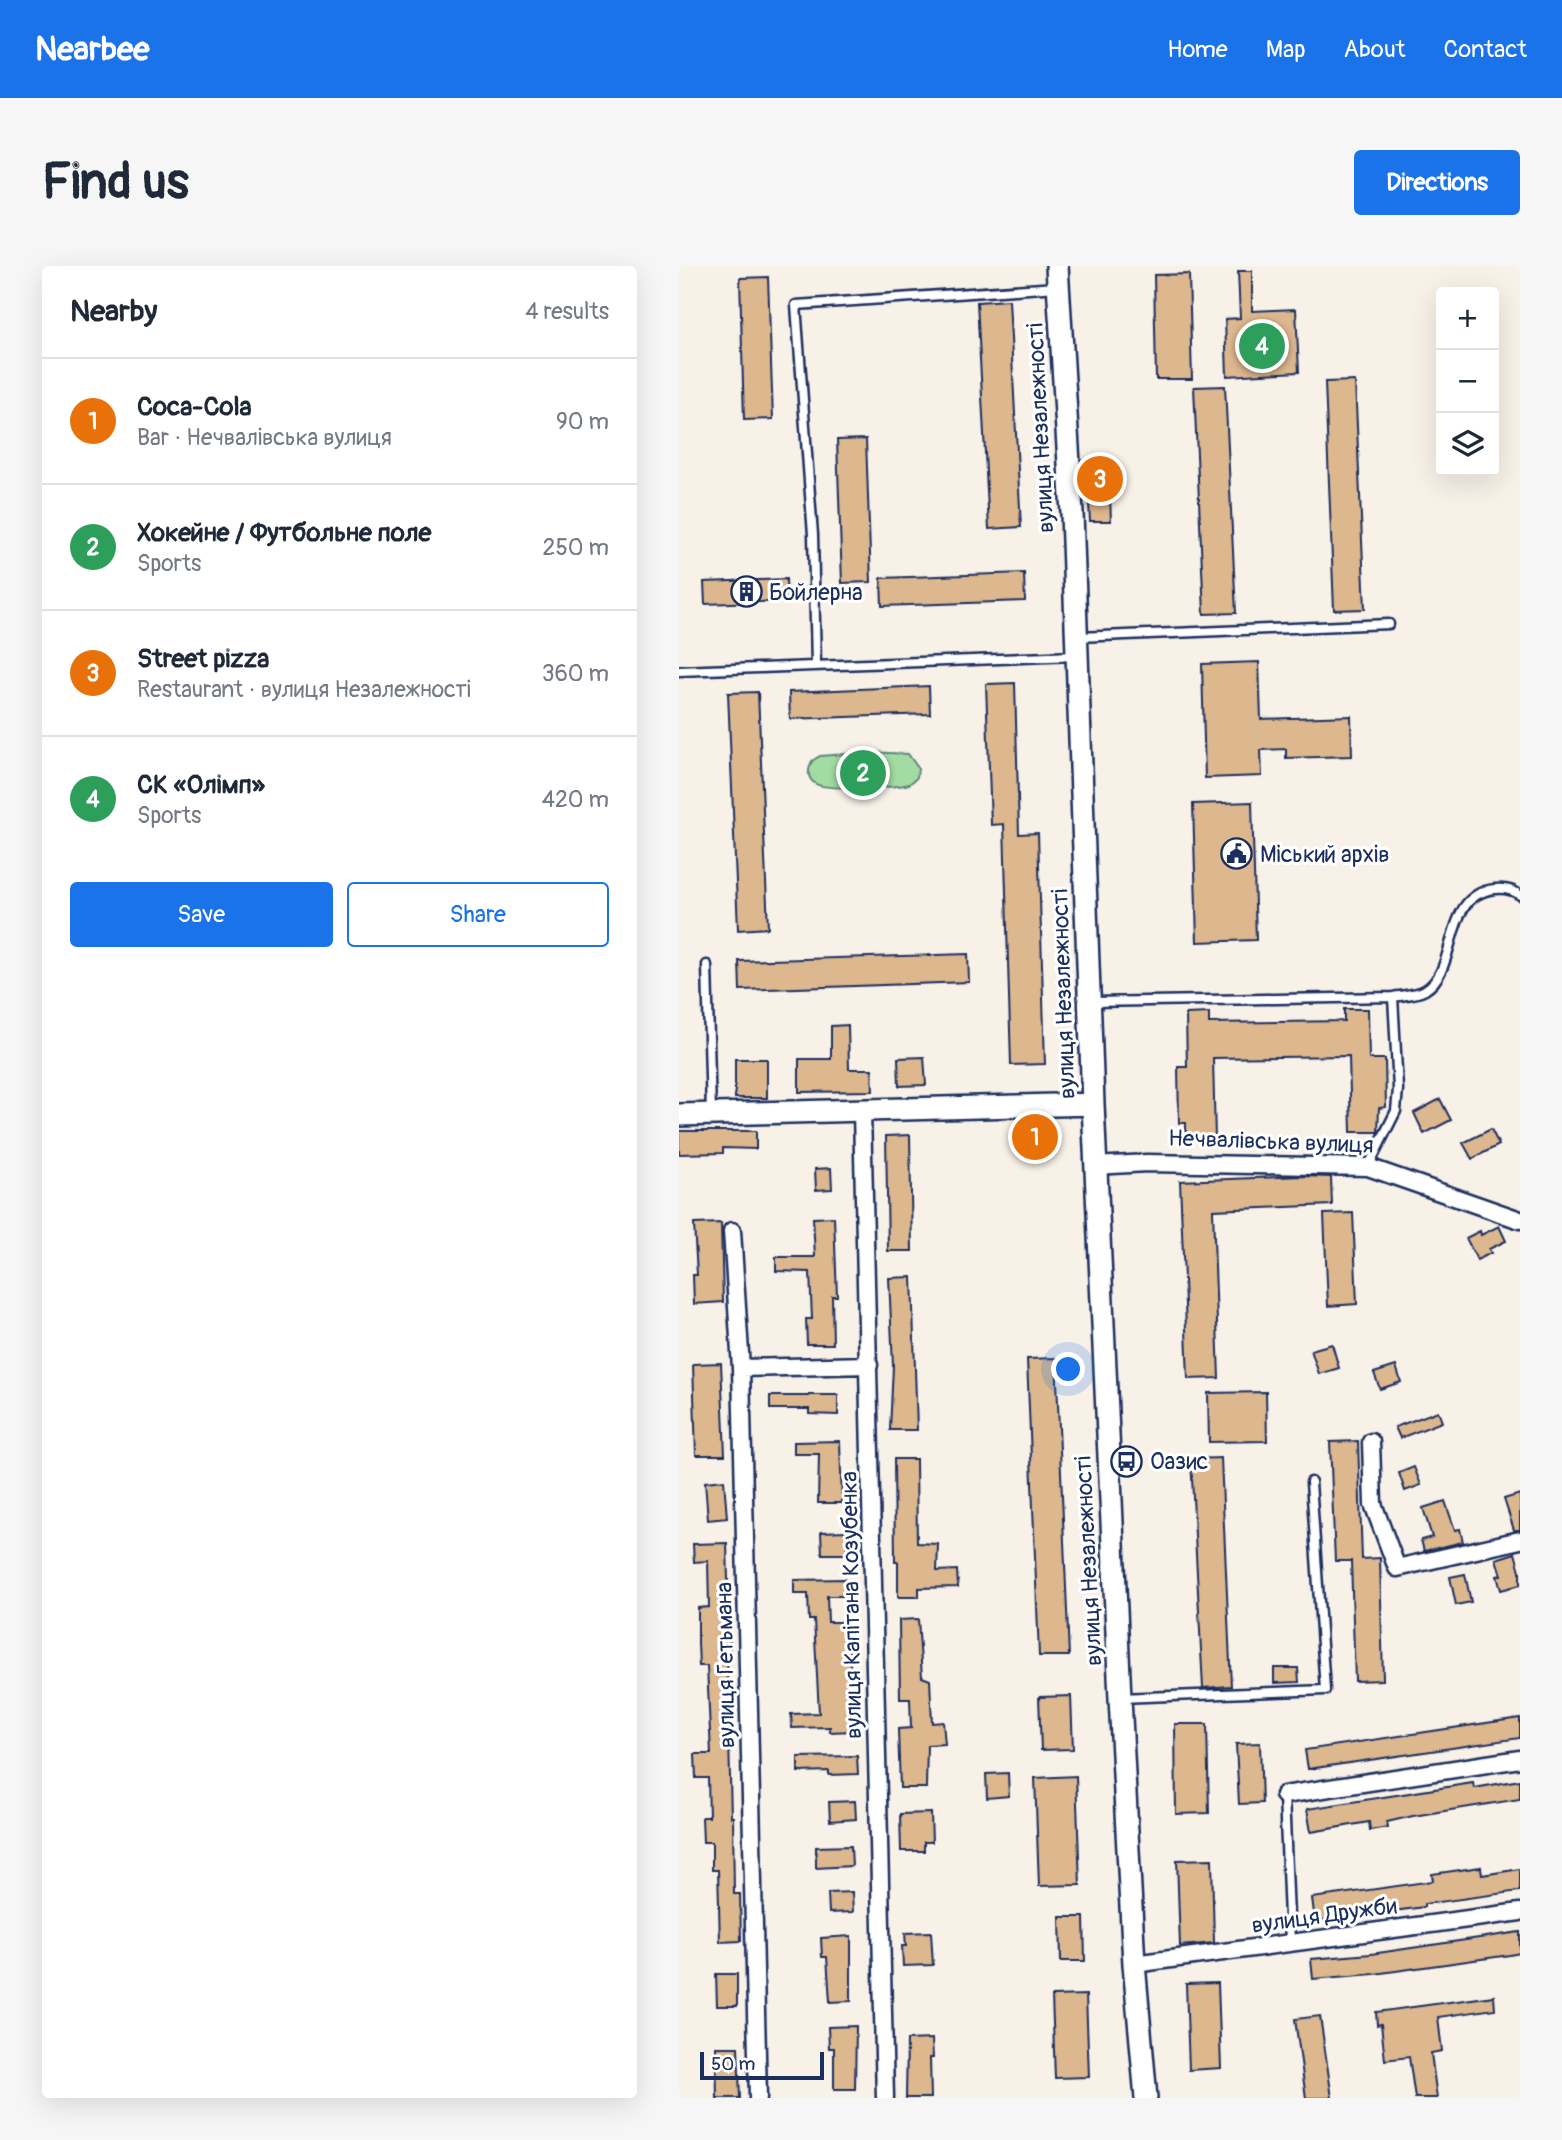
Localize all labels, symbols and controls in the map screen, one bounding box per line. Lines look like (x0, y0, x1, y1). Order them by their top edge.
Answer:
text: Nearbee (35, 29, 149, 70)
text: Home (1167, 35, 1228, 64)
text: Map (1266, 35, 1306, 64)
text: About (1344, 35, 1406, 64)
text: Contact (1444, 35, 1527, 64)
button: Directions (1354, 150, 1520, 215)
text: Find us (42, 152, 189, 213)
map controls (1436, 287, 1499, 476)
button: + (1436, 287, 1499, 350)
text: Nearby (70, 293, 157, 330)
text: 4 results (525, 297, 609, 326)
pin: 4 (1239, 320, 1285, 372)
street label: вулиця Незалежності (1021, 322, 1060, 534)
button: − (1436, 350, 1499, 413)
text: Coca-Cola (137, 391, 252, 423)
text: 1 (89, 407, 98, 436)
text: 90 m (556, 407, 609, 436)
button: layers (1436, 413, 1499, 476)
text: Bar · Нечвалівська вулиця (137, 423, 392, 452)
pin: 3 (1077, 453, 1123, 505)
text: Хокейне / Футбольне поле (137, 517, 431, 549)
text: 2 (87, 533, 99, 562)
text: 250 m (543, 533, 609, 562)
text: Sports (137, 549, 201, 578)
building icon: Бойлерна (729, 575, 763, 609)
place label: Бойлерна (769, 578, 863, 607)
text: Street pizza (137, 643, 269, 675)
text: 3 (87, 659, 99, 688)
text: 360 m (542, 659, 609, 688)
text: Restaurant · вулиця Незалежності (137, 675, 471, 704)
pin: 2 (840, 747, 886, 799)
text: СК «Олімп» (137, 769, 265, 801)
text: 4 (86, 785, 100, 814)
text: 420 m (542, 785, 609, 814)
text: Sports (137, 801, 201, 830)
public building icon: Міський архів (1220, 837, 1254, 871)
place label: Міський архів (1260, 840, 1390, 869)
button: Save (70, 882, 333, 947)
button: Share (347, 882, 609, 947)
street label: вулиця Незалежності (1045, 888, 1082, 1100)
pin: 1 (1012, 1111, 1058, 1163)
street label: Нечвалівська вулиця (1168, 1123, 1374, 1160)
your location (1051, 1352, 1085, 1386)
bus stop icon: Оазис (1110, 1444, 1144, 1478)
place label: Оазис (1150, 1447, 1208, 1476)
street label: вулиця Незалежності (1069, 1455, 1108, 1667)
street label: вулиця Капітана Козубенка (835, 1471, 868, 1739)
street label: вулиця Гетьмана (710, 1582, 741, 1748)
street label: вулиця Дружби (1250, 1891, 1399, 1940)
scale bar (700, 2049, 824, 2081)
text: 50 m (711, 2052, 755, 2076)

